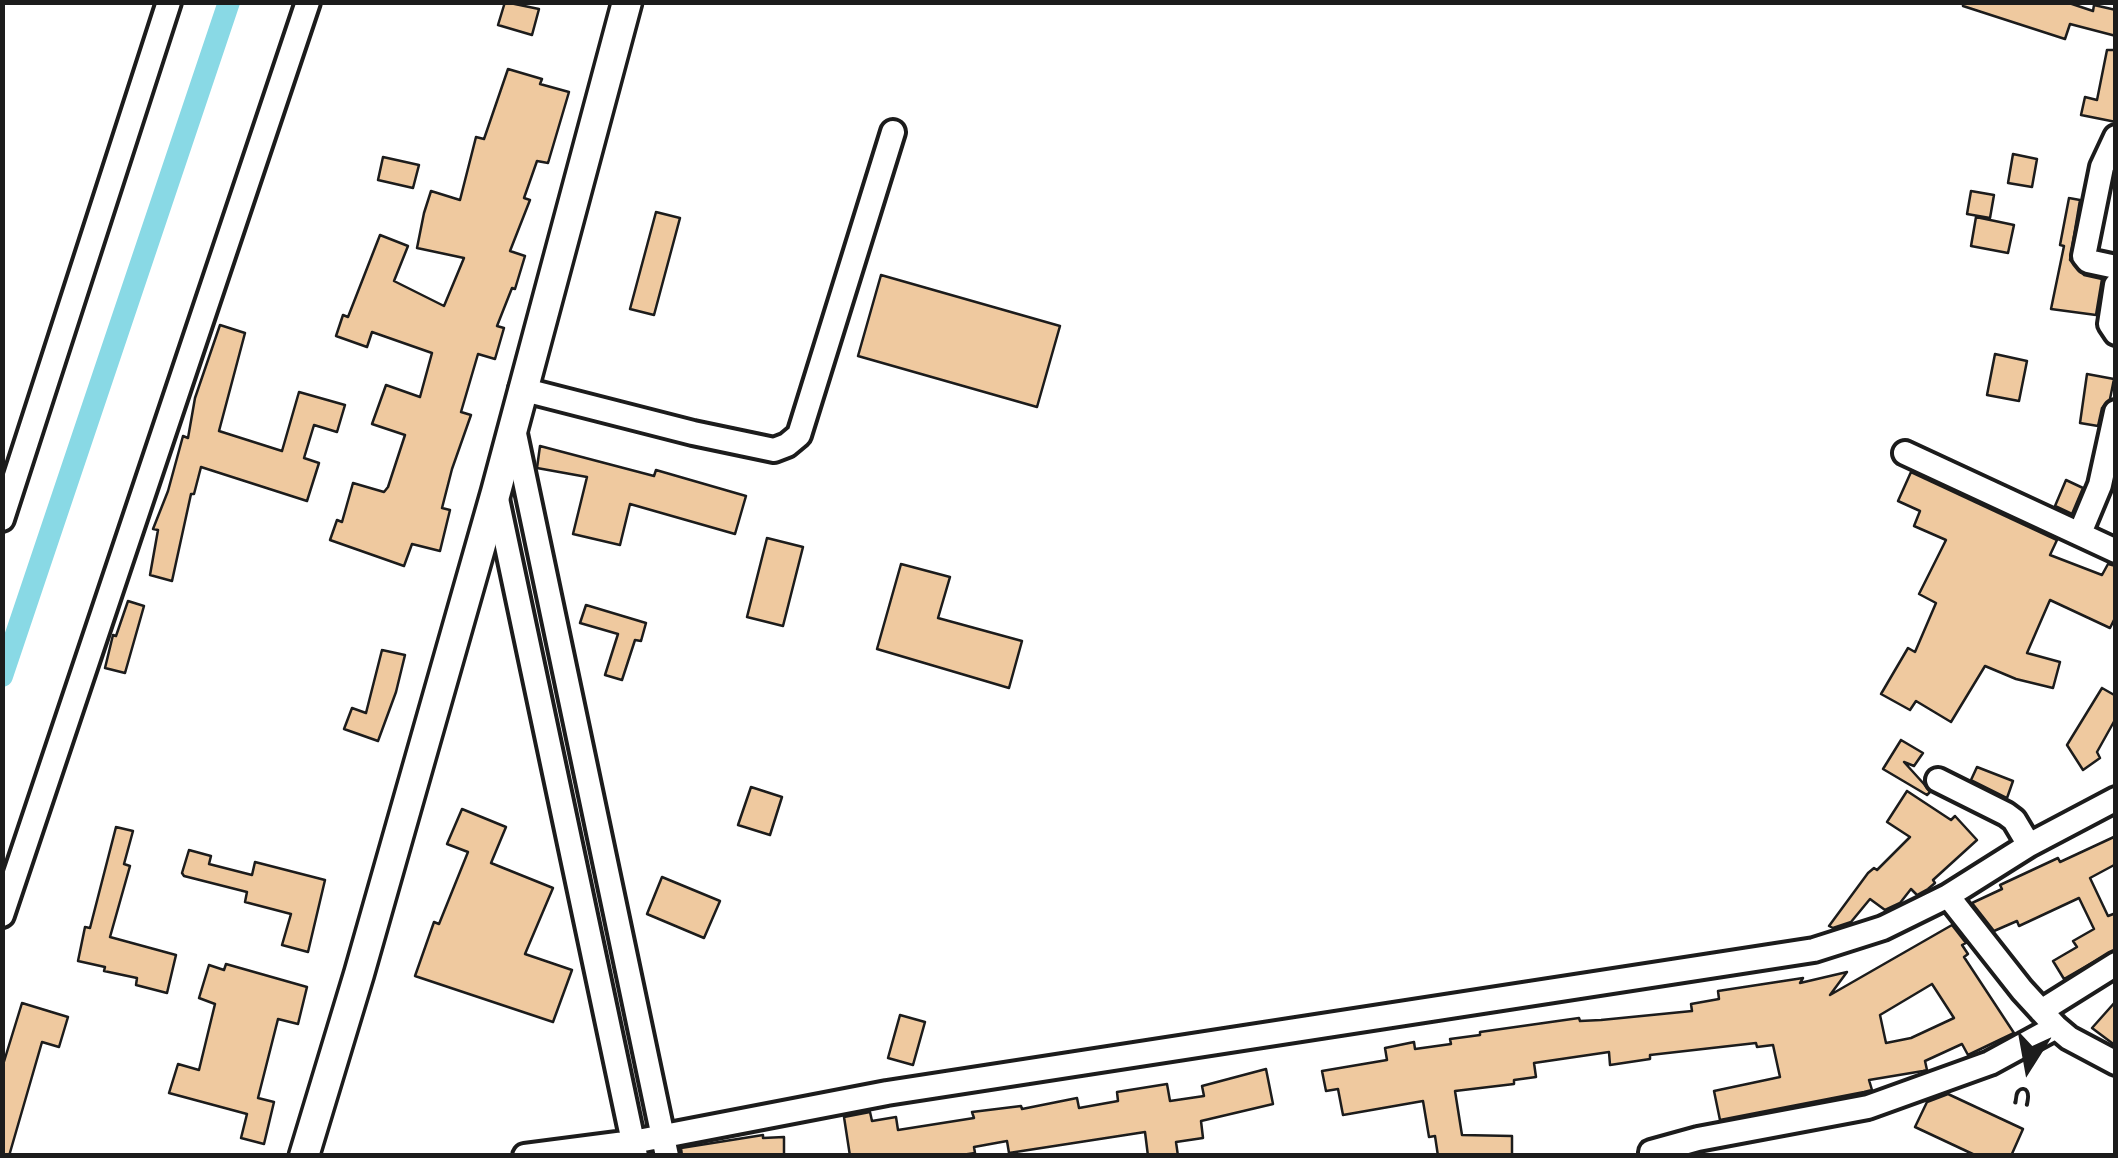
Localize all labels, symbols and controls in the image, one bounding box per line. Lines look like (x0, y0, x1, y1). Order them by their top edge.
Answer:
north arrow (1978, 1018, 2078, 1118)
text: U (2010, 1079, 2035, 1116)

